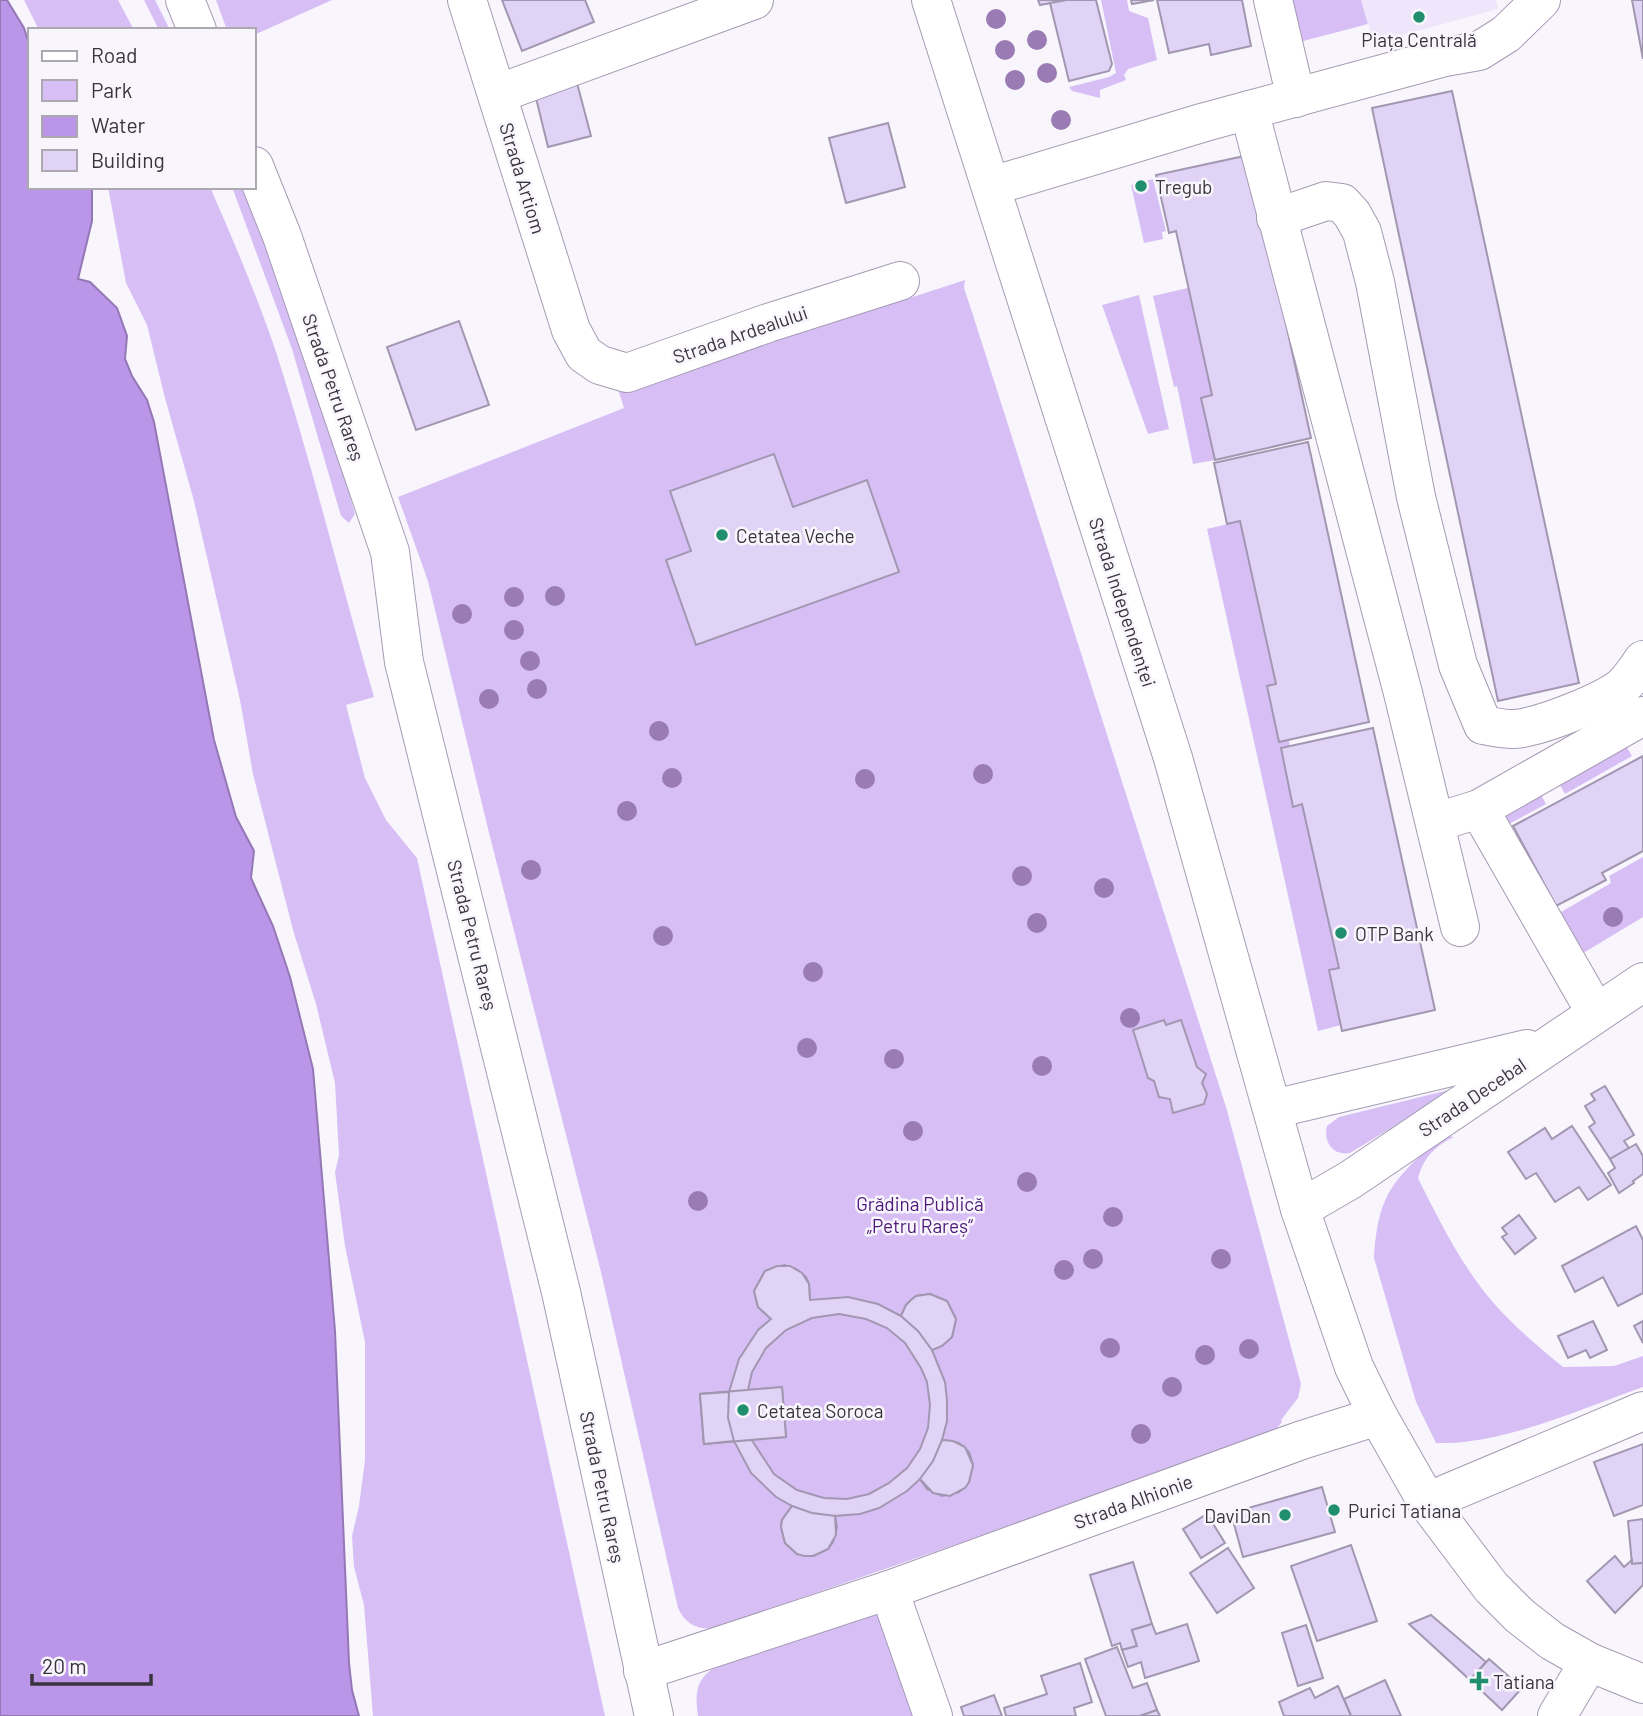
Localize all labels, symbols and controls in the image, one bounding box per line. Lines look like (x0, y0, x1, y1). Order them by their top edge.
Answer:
marker: Piața Centrală (1411, 9, 1427, 25)
legend (28, 28, 256, 189)
place label: Piața Centrală (1361, 28, 1477, 51)
text: Road (91, 42, 137, 67)
text: Park (91, 77, 132, 102)
text: Water (91, 112, 146, 137)
street label: Strada Artiom (495, 120, 551, 236)
text: Building (91, 147, 165, 172)
place label: Tregub (1155, 175, 1212, 198)
marker: Tregub (1133, 178, 1149, 194)
street label: Strada Ardealului (670, 300, 810, 368)
street label: Strada Petru Rareș (298, 310, 370, 464)
street label: Strada Independenței (1085, 514, 1161, 690)
place label: Cetatea Veche (736, 524, 855, 547)
marker: Cetatea Veche (714, 527, 730, 543)
street label: Strada Petru Rareș (443, 857, 503, 1013)
place label: OTP Bank (1355, 922, 1434, 945)
marker: OTP Bank (1333, 925, 1349, 941)
street label: Strada Decebal (1414, 1053, 1530, 1141)
park label: Grădina Publică „Petru Rareș“ (856, 1192, 984, 1237)
place label: Cetatea Soroca (757, 1399, 883, 1422)
marker: Cetatea Soroca (735, 1402, 751, 1418)
street label: Strada Petru Rareș (576, 1409, 630, 1565)
street label: Strada Alhionie (1070, 1469, 1196, 1533)
place label: Purici Tatiana (1348, 1499, 1461, 1522)
marker: Purici Tatiana (1326, 1502, 1342, 1518)
place label: DaviDan (1204, 1504, 1271, 1527)
marker: DaviDan (1277, 1507, 1293, 1523)
scale bar (32, 1642, 150, 1686)
text: 20 m (42, 1653, 87, 1678)
place label: Tatiana (1493, 1670, 1555, 1693)
marker: Tatiana (1471, 1673, 1487, 1689)

